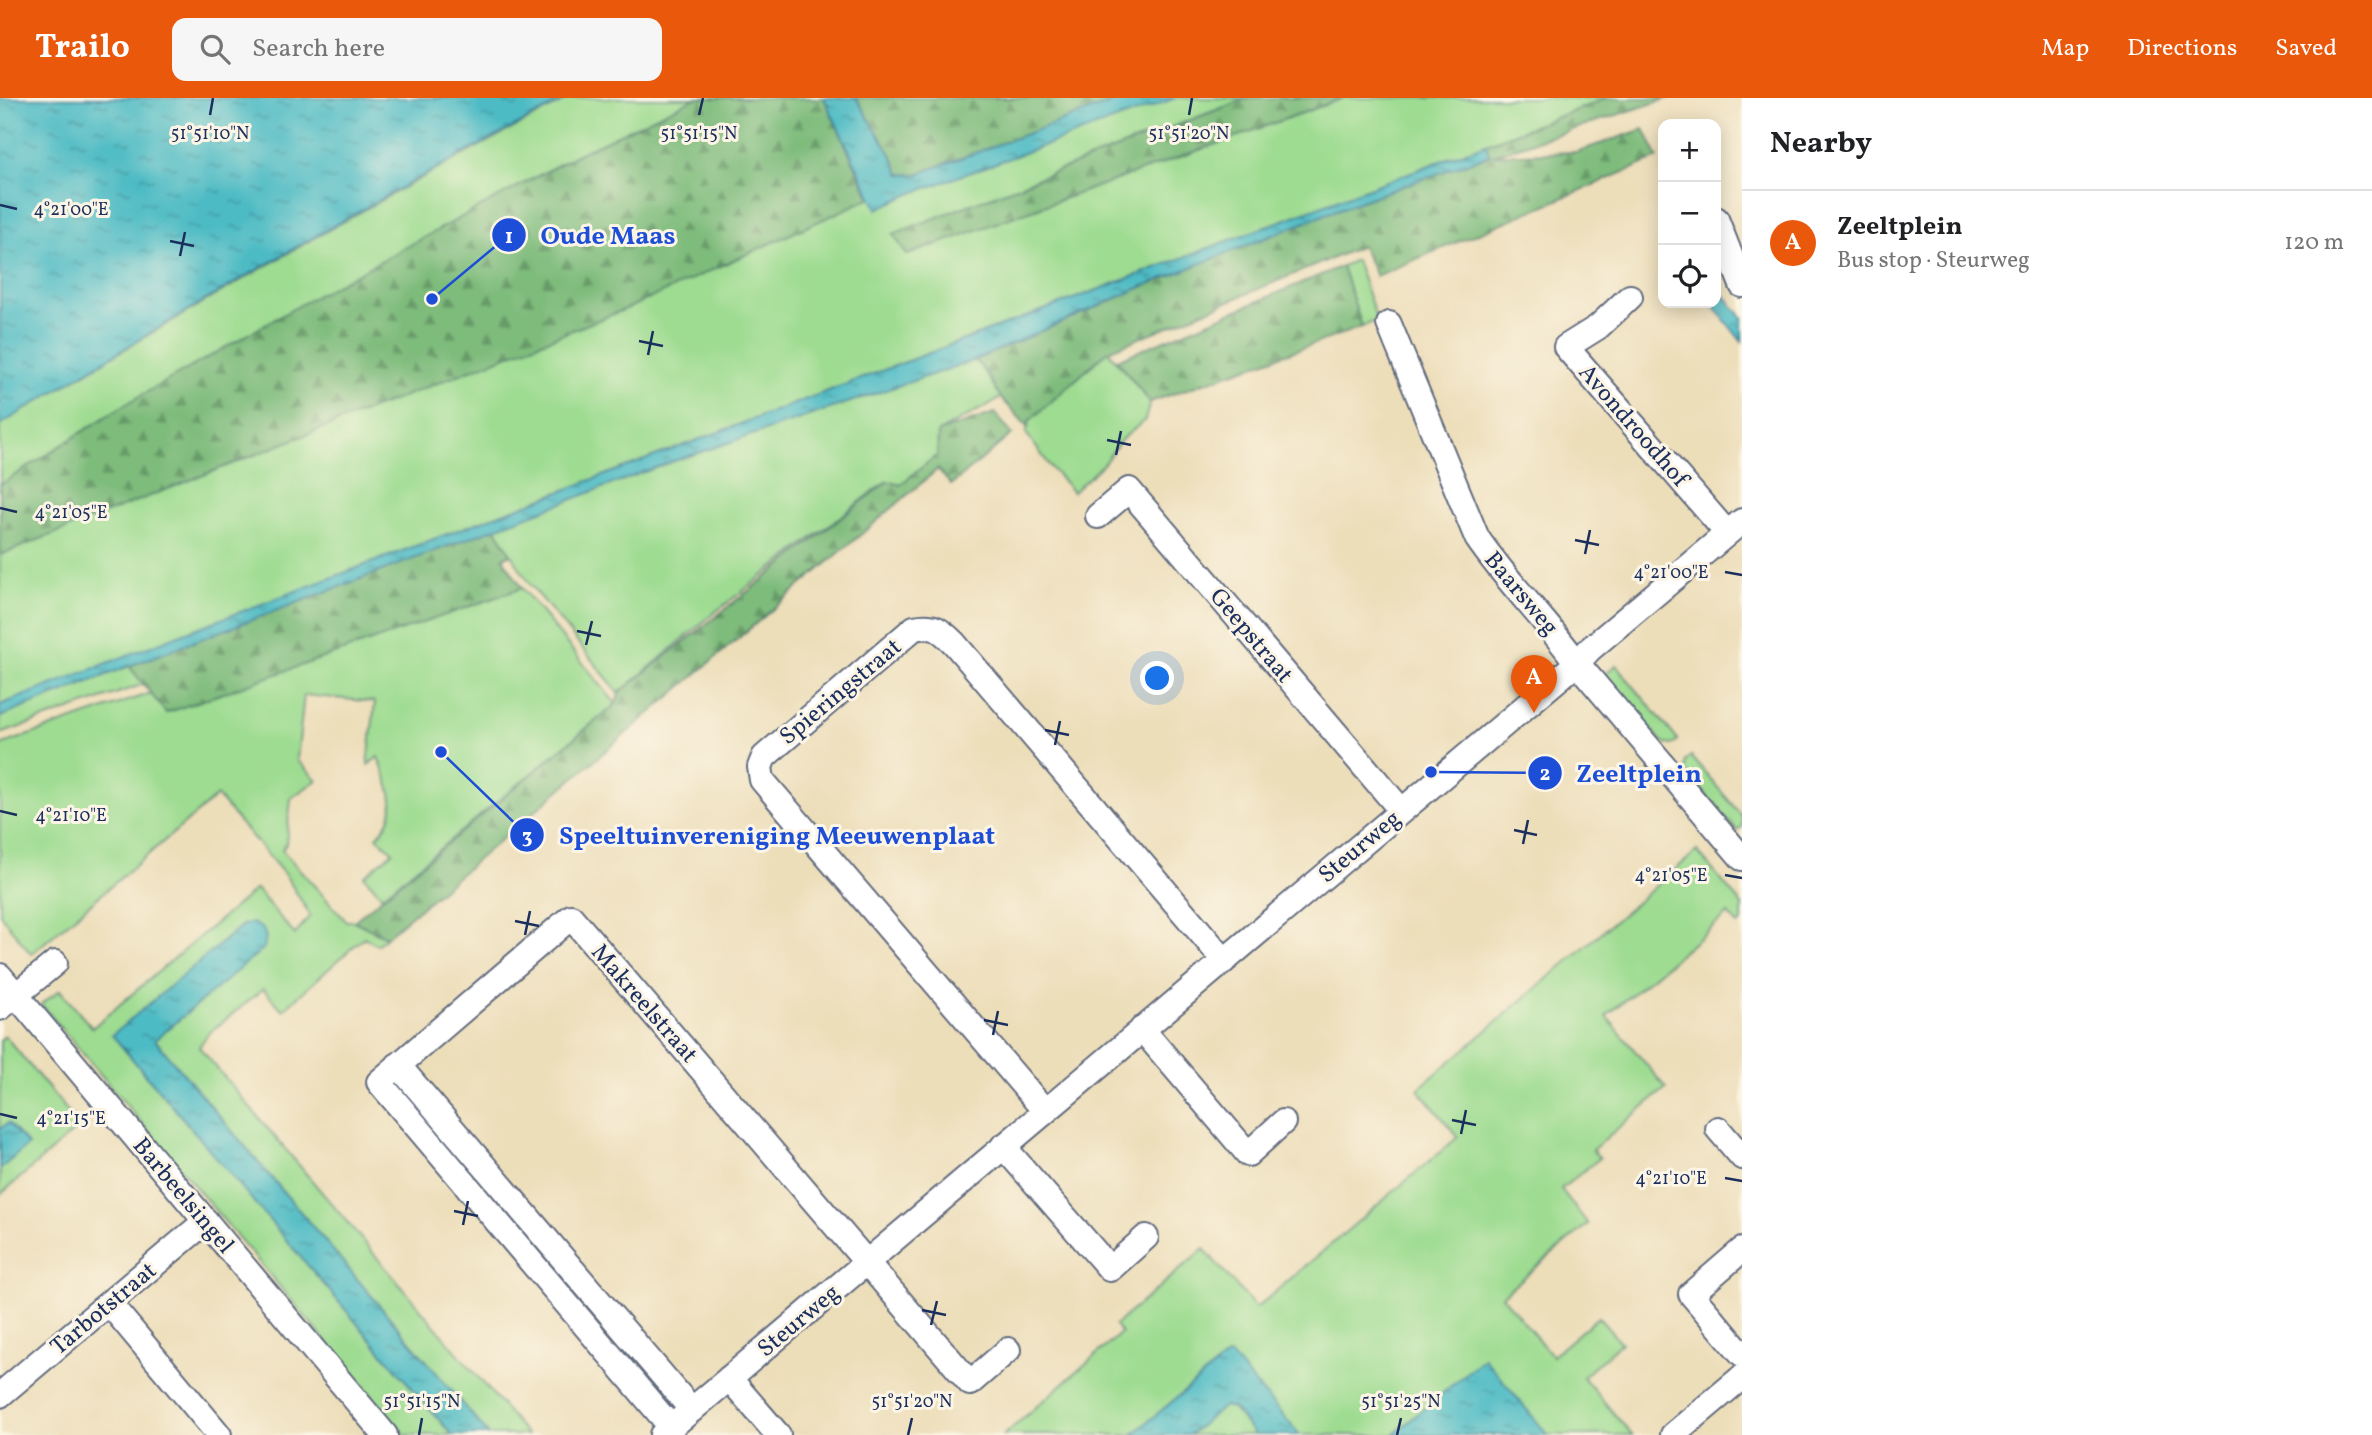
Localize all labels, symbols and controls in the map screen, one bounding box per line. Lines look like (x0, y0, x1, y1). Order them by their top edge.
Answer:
search box (172, 18, 662, 81)
text: Trailo (35, 26, 130, 72)
icon: search (196, 30, 234, 68)
text: Search here (252, 31, 385, 67)
text: Map (2041, 32, 2089, 66)
text: Directions (2127, 32, 2237, 66)
text: Saved (2275, 32, 2337, 66)
map controls (1658, 119, 1721, 308)
button: + (1658, 119, 1721, 182)
text: 51°51'10"N (171, 122, 249, 147)
text: 51°51'15"N (661, 122, 737, 147)
text: 51°51'20"N (1149, 122, 1229, 147)
text: Nearby (1770, 123, 1872, 165)
button: − (1658, 182, 1721, 245)
text: 4°21'00"E (33, 198, 109, 223)
text: Zeeltplein (1837, 209, 1963, 245)
callout: Oude Maas (492, 212, 690, 259)
text: Oude Maas (540, 219, 676, 255)
text: 1 (505, 223, 513, 252)
text: A (1785, 227, 1801, 259)
text: 120 m (2284, 227, 2344, 259)
button: locate (1658, 245, 1721, 308)
text: Bus stop · Steurweg (1837, 245, 2030, 277)
street label: Avondroodhof (1569, 357, 1697, 497)
text: 4°21'05"E (35, 501, 108, 526)
street label: Baarsweg (1475, 545, 1566, 644)
text: 4°21'00"E (1633, 561, 1709, 586)
street label: Geepstraat (1201, 581, 1300, 691)
street label: Spieringstraat (773, 631, 910, 754)
pin: A (1511, 655, 1557, 713)
your location (1140, 661, 1174, 695)
callout: Zeeltplein (1527, 749, 1716, 796)
text: Zeeltplein (1576, 757, 1702, 793)
text: 2 (1540, 760, 1550, 789)
street label: Steurweg (1312, 803, 1409, 892)
text: 4°21'10"E (35, 804, 107, 829)
callout: Speeltuinvereniging Meeuwenplaat (510, 812, 1009, 859)
text: Speeltuinvereniging Meeuwenplaat (559, 819, 995, 855)
text: 3 (522, 823, 532, 852)
text: 4°21'05"E (1635, 864, 1708, 889)
street label: Makreelstraat (582, 937, 705, 1071)
text: 4°21'15"E (36, 1107, 106, 1132)
street label: Barbeelsingel (124, 1131, 241, 1262)
text: 4°21'10"E (1635, 1167, 1707, 1192)
street label: Tarbotstraat (44, 1255, 165, 1364)
street label: Steurweg (751, 1277, 848, 1366)
text: 51°51'15"N (384, 1390, 460, 1415)
text: 51°51'20"N (872, 1390, 952, 1415)
text: 51°51'25"N (1361, 1390, 1441, 1415)

